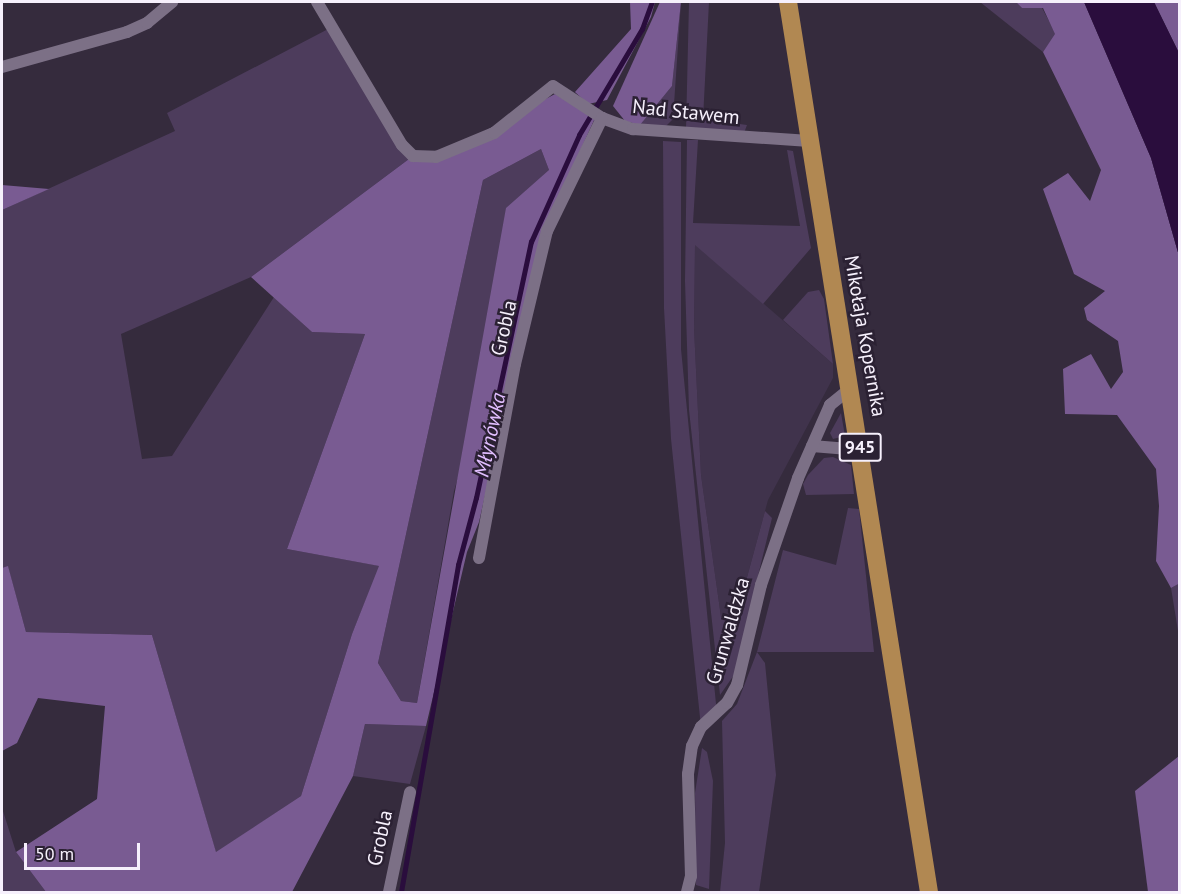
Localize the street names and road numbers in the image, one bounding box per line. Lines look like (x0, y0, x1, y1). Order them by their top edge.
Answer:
street label: Nad Stawem (631, 94, 741, 130)
street label: Mikołaja Kopernika (839, 254, 891, 418)
street label: Grobla (486, 298, 522, 358)
road number: 945 (838, 432, 882, 462)
street label: Grunwaldzka (701, 575, 755, 687)
street label: Grobla (362, 808, 398, 868)

